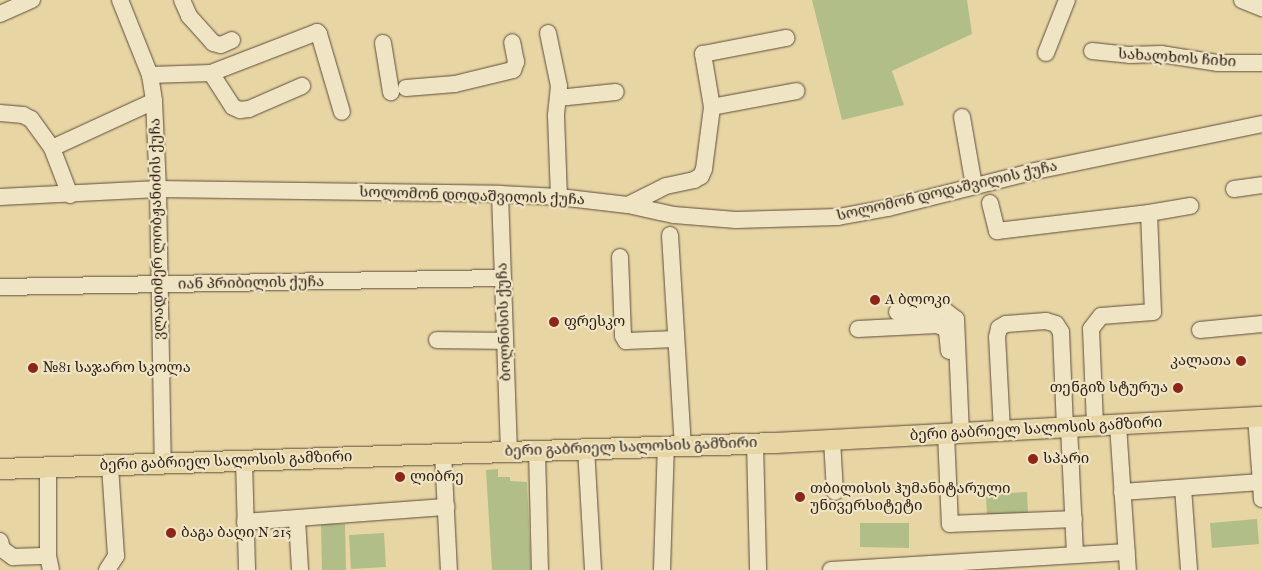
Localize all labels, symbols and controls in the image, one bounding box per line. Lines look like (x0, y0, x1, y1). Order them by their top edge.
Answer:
street label: სახალხოს ჩიხი (1117, 45, 1237, 71)
street label: ვლადიმერ ლობჟანიძის ქუჩა (146, 118, 168, 340)
street label: სოლომონ დოდაშვილის ქუჩა (835, 157, 1059, 225)
street label: სოლომონ დოდაშვილის ქუჩა (359, 183, 585, 209)
street label: ბოლნისის ქუჩა (493, 262, 515, 382)
street label: იან პრიბილის ქუჩა (178, 273, 324, 293)
place label: A ბლოკი (885, 291, 950, 309)
marker: A ბლოკი (869, 294, 881, 306)
place label: ფრესკო (564, 313, 625, 331)
marker: ფრესკო (548, 316, 560, 328)
place label: კალათა (1170, 352, 1231, 370)
marker: კალათა (1235, 355, 1247, 367)
place label: №81 საჯარო სკოლა (43, 359, 191, 377)
marker: №81 საჯარო სკოლა (27, 362, 39, 374)
place label: თენგიზ სტურუა (1050, 379, 1168, 397)
marker: თენგიზ სტურუა (1172, 382, 1184, 394)
street label: ბერი გაბრიელ სალოსის გამზირი (909, 413, 1163, 445)
street label: ბერი გაბრიელ სალოსის გამზირი (504, 434, 758, 460)
street label: ბერი გაბრიელ სალოსის გამზირი (99, 448, 353, 474)
place label: სპარი (1043, 450, 1089, 468)
marker: სპარი (1027, 453, 1039, 465)
place label: ლიბრე (410, 468, 464, 486)
marker: ლიბრე (394, 471, 406, 483)
place label: თბილისის ჰუმანიტარული უნივერსიტეტი (810, 479, 1011, 514)
marker: თბილისის ჰუმანიტარული უნივერსიტეტი (794, 491, 806, 503)
place label: ბაგა ბაღი N 215 (181, 524, 292, 542)
marker: ბაგა ბაღი N 215 (165, 527, 177, 539)

